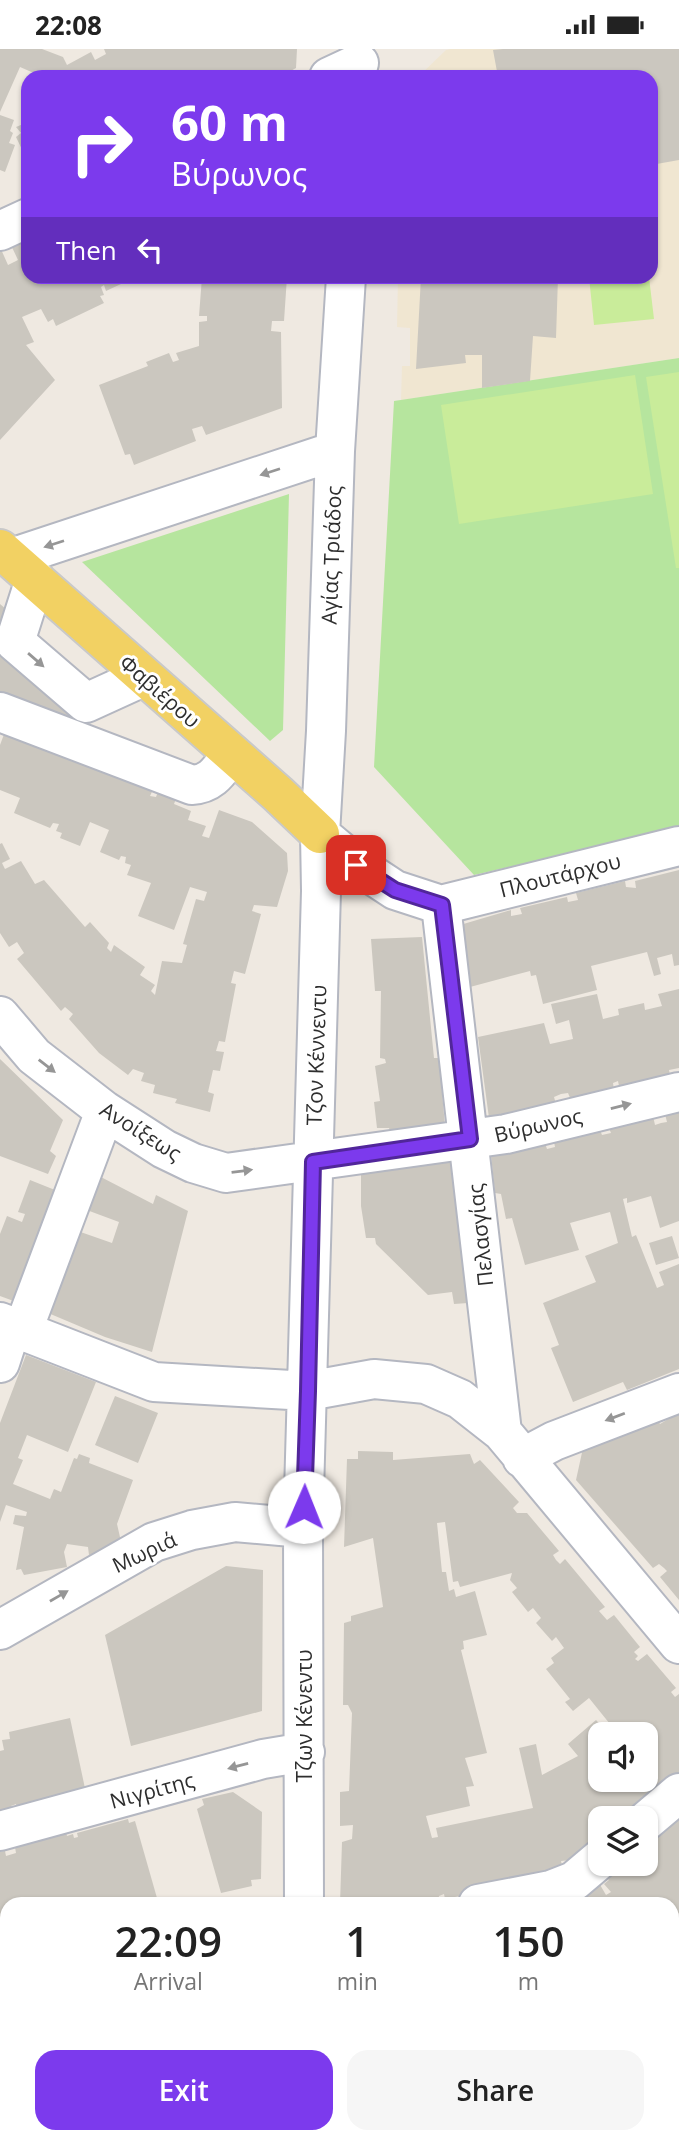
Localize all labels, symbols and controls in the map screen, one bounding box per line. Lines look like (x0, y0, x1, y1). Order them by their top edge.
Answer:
text: 22:08 (35, 7, 102, 43)
text: 60 m (171, 89, 288, 155)
icon: right (56, 98, 147, 189)
text: Βύρωνος (171, 152, 307, 195)
icon: left (131, 231, 169, 269)
text: Then (56, 232, 117, 268)
one-way arrow (260, 467, 281, 478)
street label: Αγίας Τριάδος (315, 485, 347, 625)
one-way arrow (44, 539, 65, 550)
street label: Φαβιέρου (114, 648, 206, 734)
one-way arrow (27, 652, 44, 667)
pin (326, 835, 386, 895)
icon: arrive (337, 846, 375, 884)
street label: Πλουτάρχου (496, 846, 624, 904)
street label: Τζον Κέννεντυ (300, 984, 332, 1126)
one-way arrow (37, 1058, 55, 1073)
street label: Ανοίξεως (95, 1095, 187, 1167)
one-way arrow (610, 1100, 632, 1111)
street label: Βύρωνος (491, 1101, 585, 1149)
one-way arrow (232, 1165, 254, 1176)
street label: Πελασγίας (461, 1182, 499, 1288)
one-way arrow (605, 1412, 626, 1423)
position arrow (267, 1470, 341, 1544)
street label: Μωριά (107, 1525, 181, 1579)
one-way arrow (50, 1590, 69, 1602)
street label: Τζων Κένεντυ (290, 1649, 318, 1783)
map controls (588, 1722, 658, 1876)
button: sound (588, 1722, 658, 1792)
one-way arrow (227, 1761, 249, 1772)
street label: Νιγρίτης (107, 1765, 197, 1815)
button: layers (588, 1806, 658, 1876)
text: 22:09 (115, 1912, 222, 1969)
text: 1 (345, 1912, 369, 1969)
text: 150 (492, 1912, 564, 1969)
text: Arrival (134, 1965, 203, 1997)
text: min (337, 1965, 378, 1997)
text: m (518, 1965, 539, 1997)
button: Exit (35, 2050, 333, 2130)
button: Share (347, 2050, 644, 2130)

